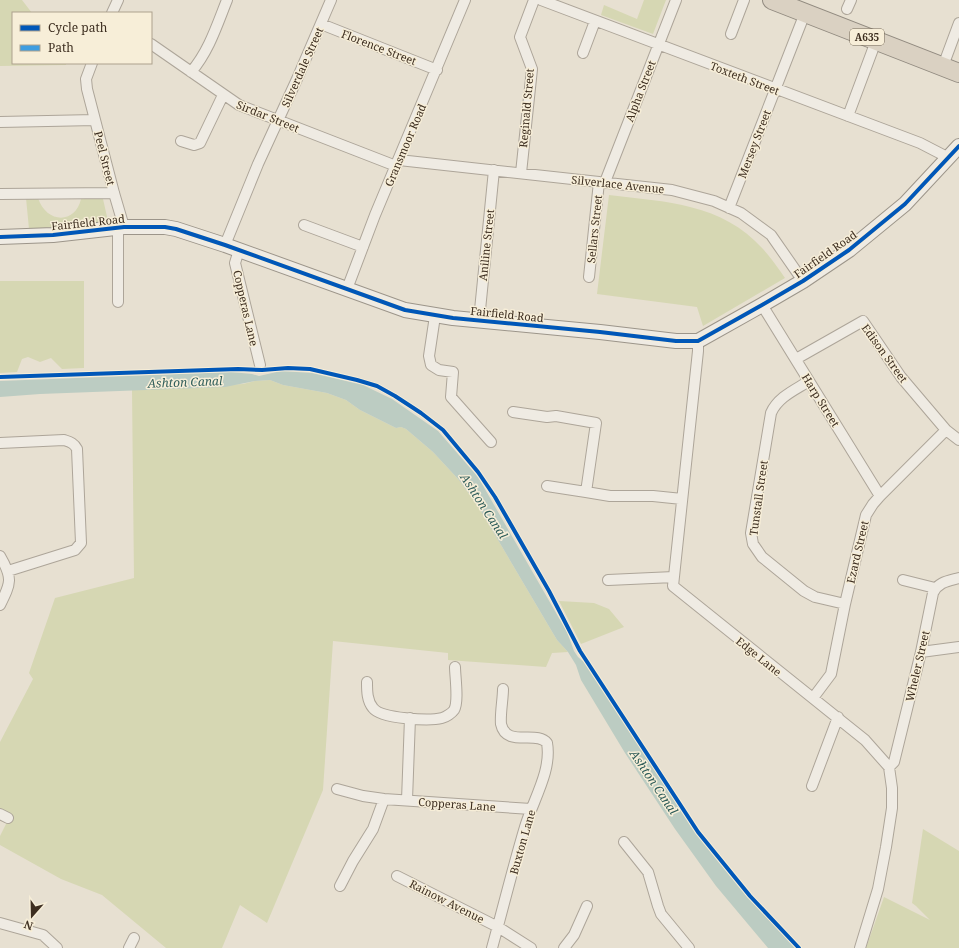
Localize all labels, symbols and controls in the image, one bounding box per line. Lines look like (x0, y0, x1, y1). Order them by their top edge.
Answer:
legend (12, 12, 152, 64)
text: Cycle path (48, 19, 108, 36)
street label: Silverdale Street (278, 24, 326, 109)
street label: Florence Street (339, 26, 419, 68)
road number: A635 (850, 29, 884, 45)
text: Path (48, 39, 74, 56)
street label: Alpha Street (621, 58, 659, 124)
street label: Toxteth Street (708, 58, 782, 98)
street label: Reginald Street (515, 68, 537, 148)
street label: Sirdar Street (234, 97, 302, 135)
street label: Gransmoor Road (381, 101, 429, 189)
street label: Mersey Street (734, 108, 774, 180)
street label: Peel Street (91, 129, 119, 187)
street label: Silverlace Avenue (571, 172, 665, 196)
street label: Sellars Street (583, 194, 605, 264)
street label: Aniline Street (475, 208, 497, 282)
street label: Fairfield Road (51, 211, 126, 233)
street label: Fairfield Road (791, 227, 860, 281)
street label: Copperas Lane (230, 269, 262, 348)
street label: Fairfield Road (470, 303, 545, 325)
street label: Edison Street (859, 321, 911, 385)
street label: Harp Street (799, 370, 843, 430)
water label: Ashton Canal (146, 372, 223, 392)
street label: Tunstall Street (745, 459, 771, 537)
water label: Ashton Canal (456, 469, 512, 542)
street label: Ezard Street (842, 519, 872, 585)
street label: Wheler Street (902, 629, 932, 703)
street label: Edge Lane (733, 633, 785, 679)
water label: Ashton Canal (625, 745, 682, 818)
street label: Copperas Lane (418, 794, 496, 814)
street label: Buxton Lane (506, 808, 538, 876)
street label: Rainow Avenue (407, 876, 487, 926)
north arrow (12, 896, 52, 936)
text: N (21, 917, 35, 934)

